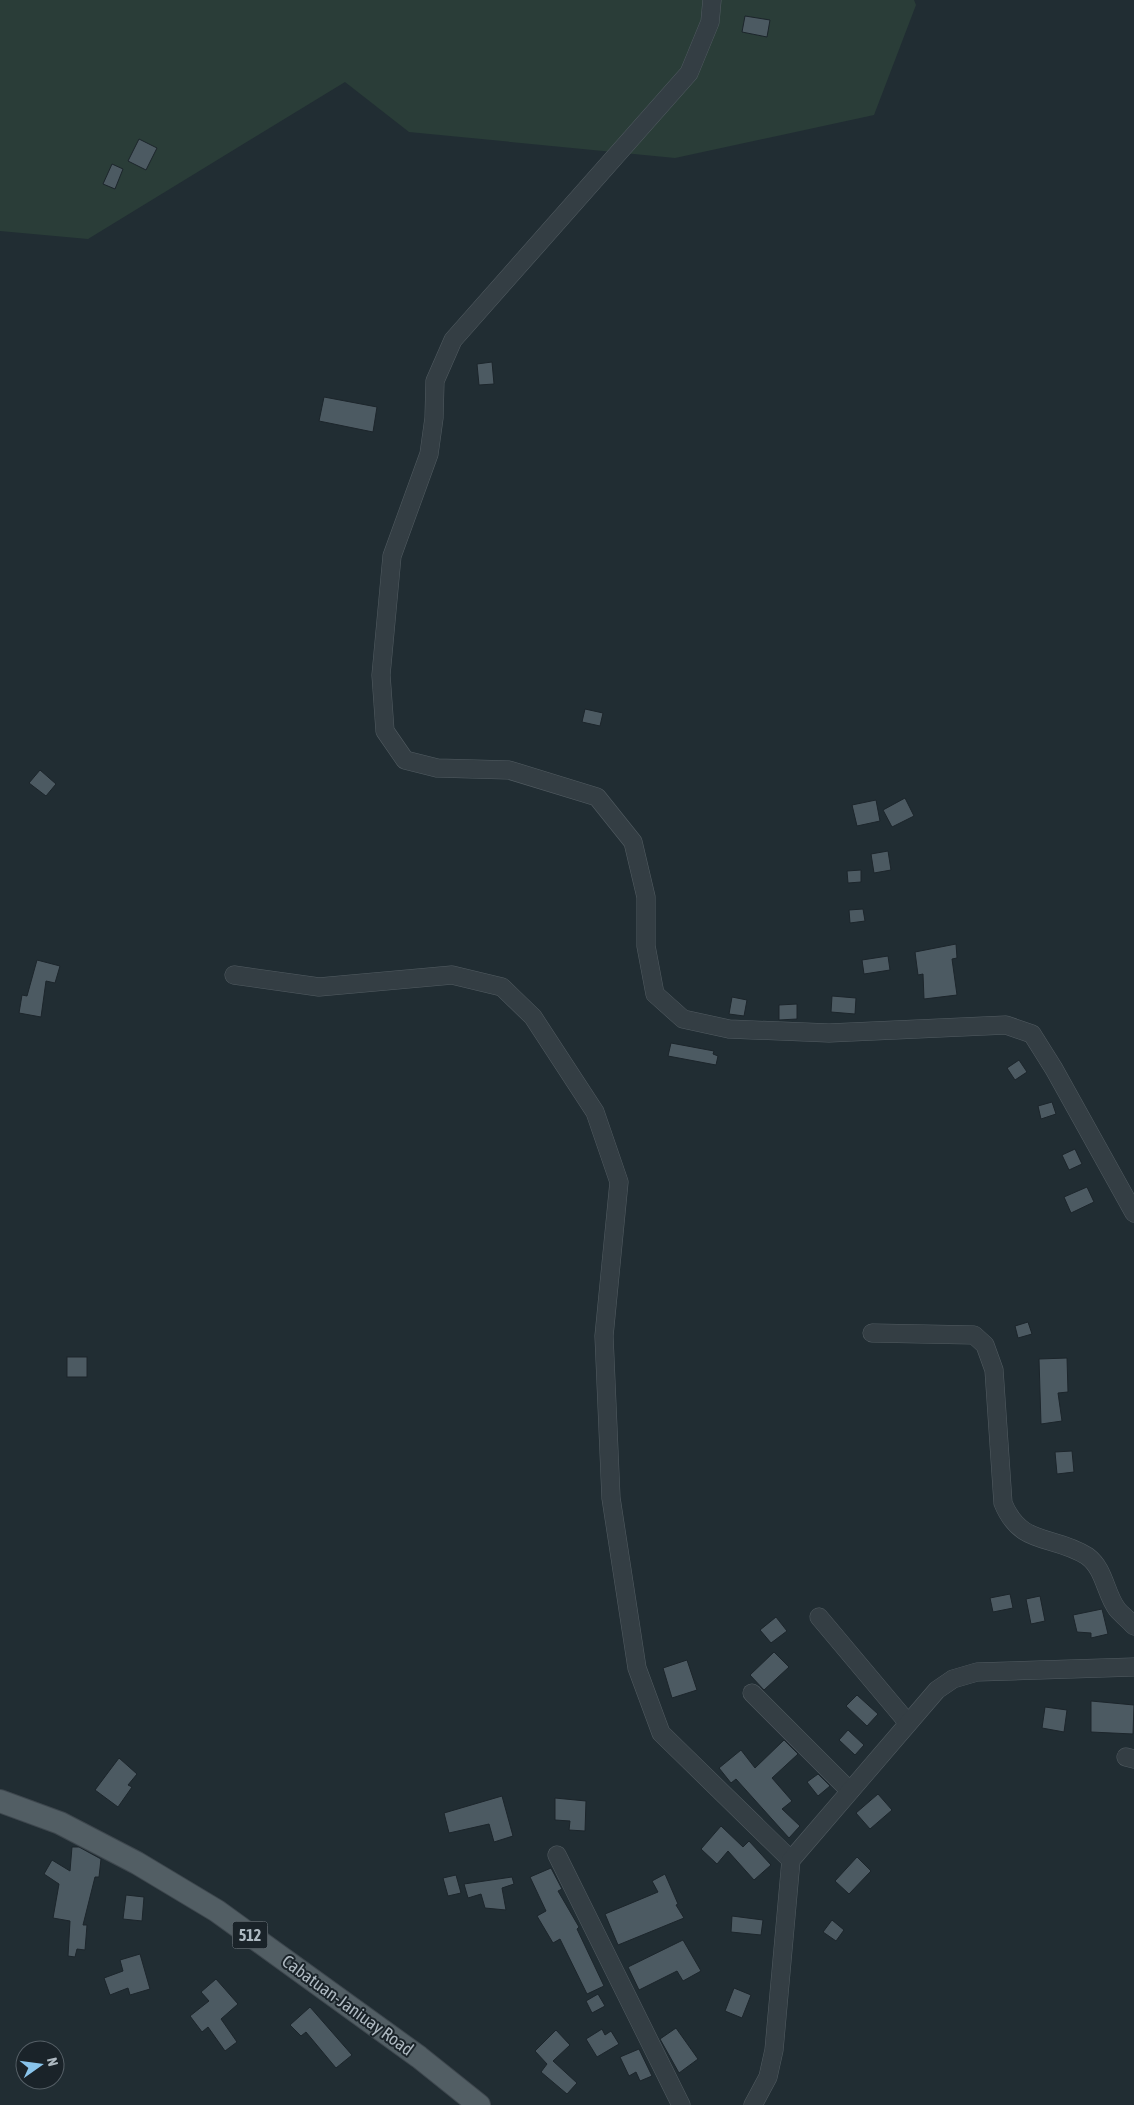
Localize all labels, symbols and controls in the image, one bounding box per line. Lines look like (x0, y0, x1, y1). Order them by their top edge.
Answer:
road number: 512 (232, 1922, 268, 1948)
street label: Cabatuan-Janiuay Road (278, 1950, 418, 2060)
north arrow (15, 2040, 65, 2090)
text: N (44, 2056, 61, 2068)

